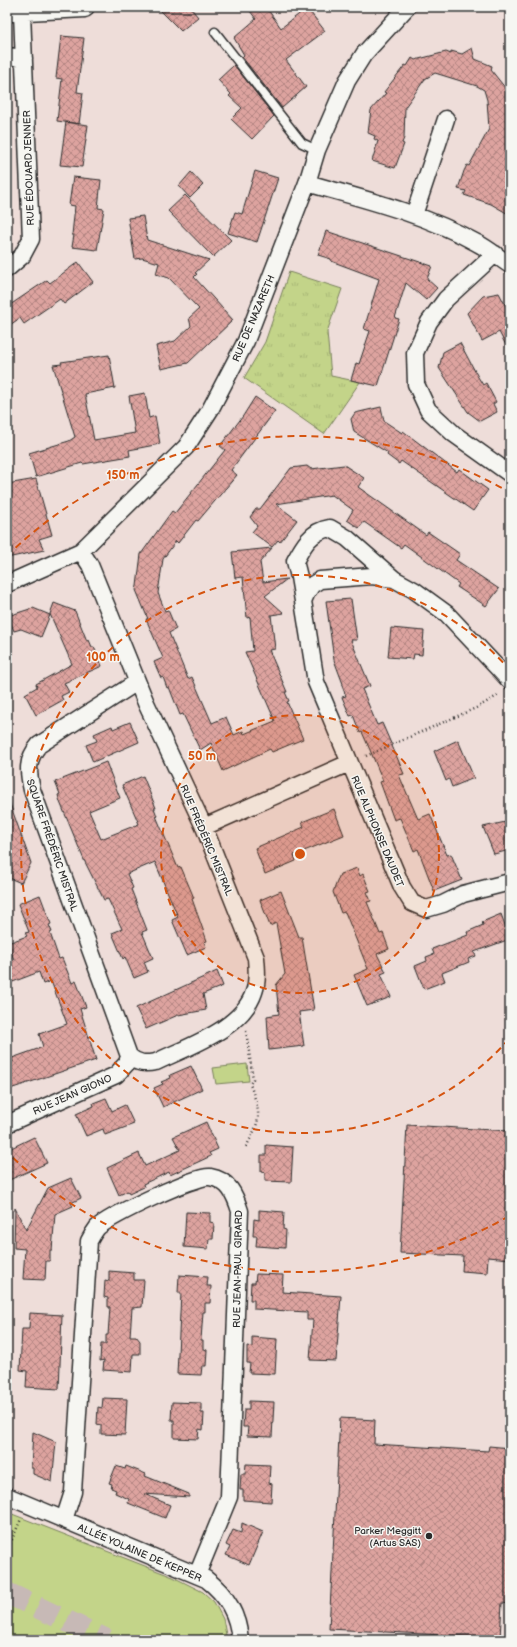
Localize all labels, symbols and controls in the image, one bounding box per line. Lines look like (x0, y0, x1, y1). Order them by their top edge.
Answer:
street label: RUE ÉDOUARD JENNER (21, 110, 37, 226)
street label: RUE DE NAZARETH (230, 273, 278, 364)
text: 150 m (107, 468, 139, 483)
text: 100 m (86, 650, 120, 665)
text: 50 m (188, 749, 216, 764)
street label: RUE ALPHONSE DAUDET (348, 774, 406, 889)
street label: SQUARE FRÉDÉRIC MISTRAL (24, 778, 80, 913)
street label: RUE FRÉDÉRIC MISTRAL (177, 783, 235, 898)
centre of rings (293, 847, 307, 861)
street label: RUE JEAN GIONO (31, 1072, 114, 1118)
street label: RUE JEAN-PAUL GIRARD (231, 1210, 245, 1328)
street label: ALLÉE YOLAINE DE KEPPER (76, 1521, 203, 1584)
place label: Parker Meggitt (Artus SAS) (354, 1525, 421, 1549)
marker: Parker Meggitt (Artus SAS) (424, 1531, 434, 1541)

